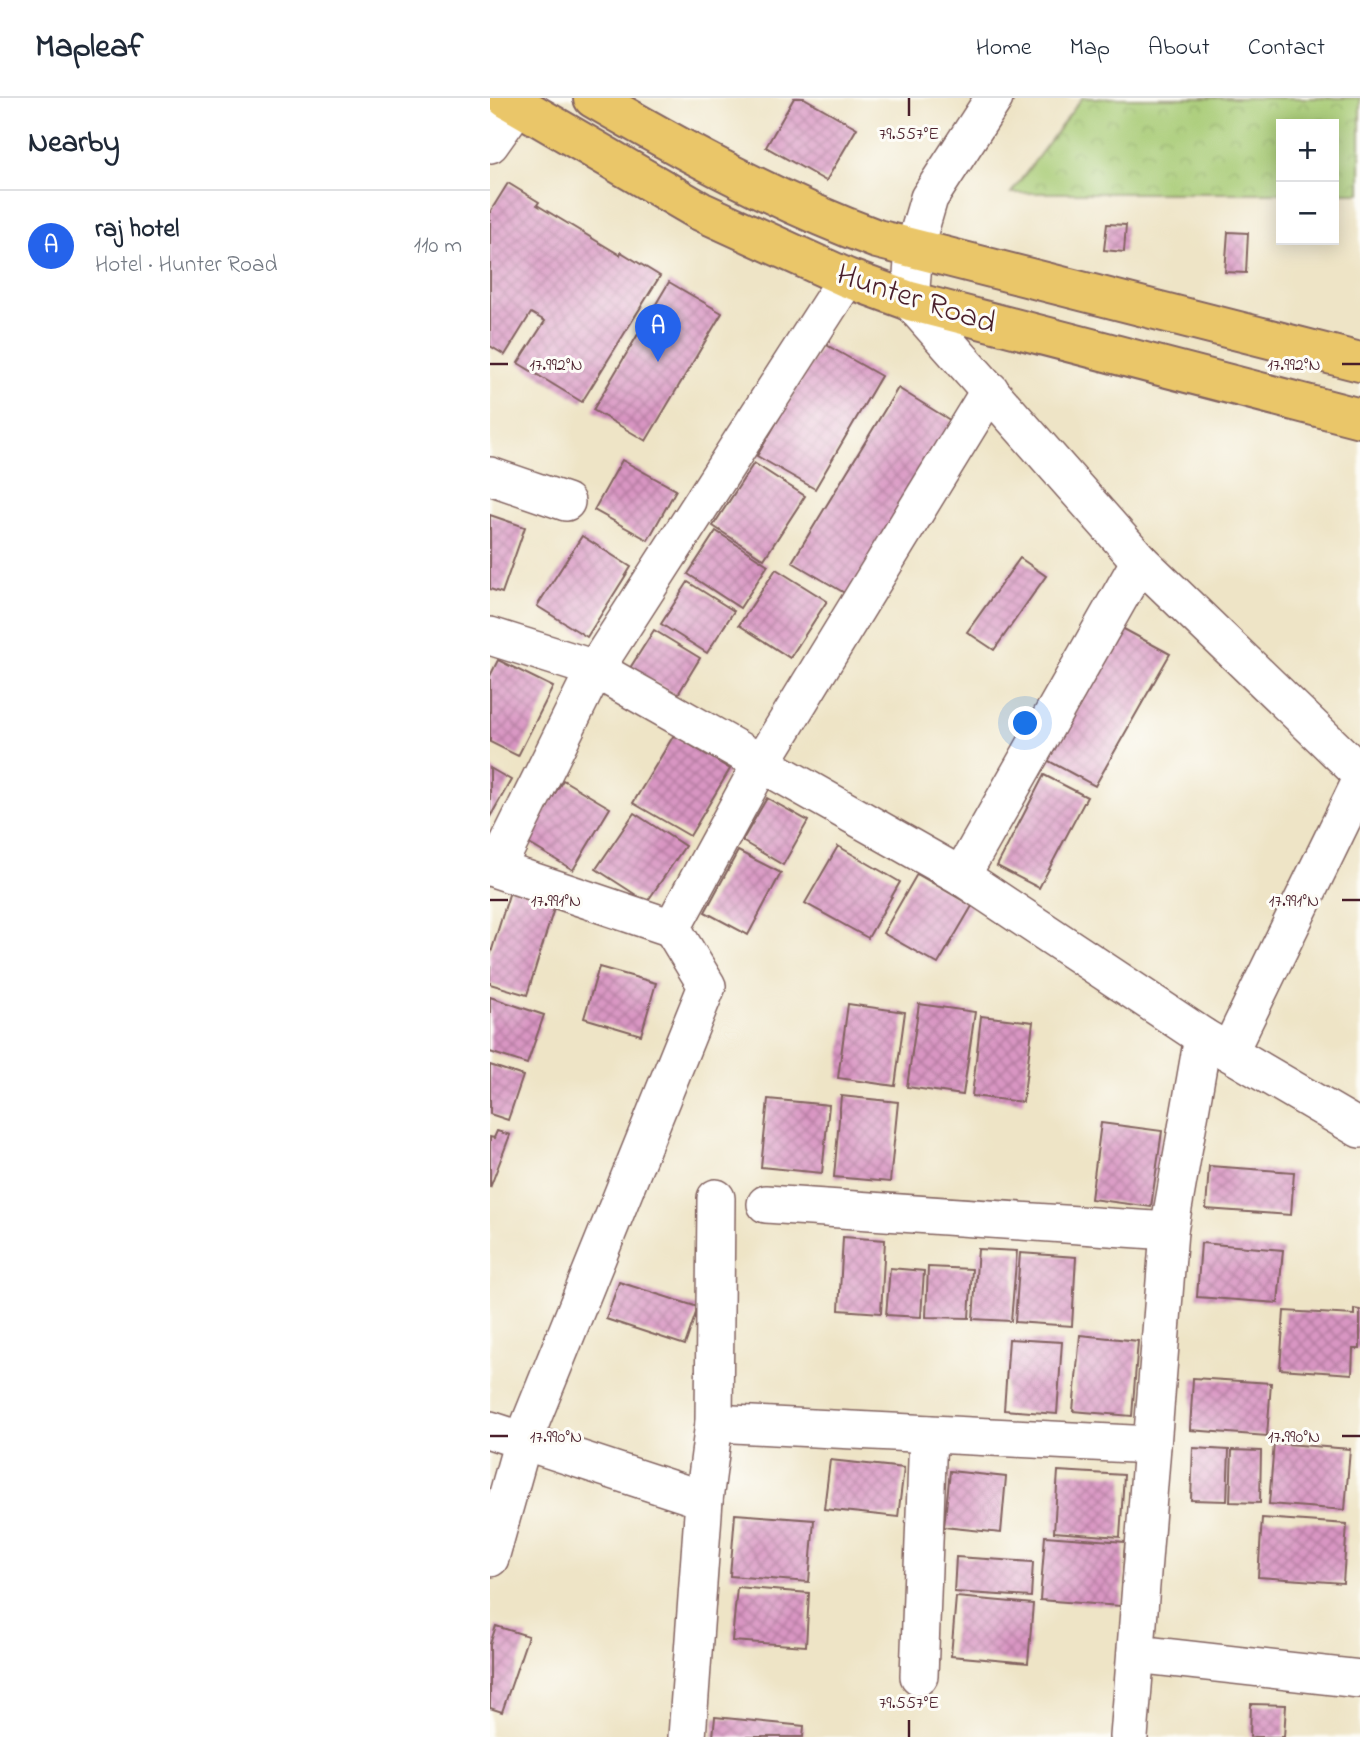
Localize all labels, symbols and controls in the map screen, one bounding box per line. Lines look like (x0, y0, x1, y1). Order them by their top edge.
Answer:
text: Mapleaf (35, 24, 143, 72)
text: Home (976, 31, 1032, 66)
text: Map (1070, 31, 1110, 66)
text: About (1148, 31, 1210, 66)
text: Contact (1248, 31, 1325, 66)
map controls (1276, 119, 1339, 245)
button: + (1276, 119, 1339, 182)
text: Nearby (28, 122, 120, 166)
text: 79.557°E (879, 122, 939, 148)
button: − (1276, 182, 1339, 245)
text: raj hotel (95, 211, 179, 249)
text: A (44, 230, 58, 263)
text: 110 m (414, 230, 462, 263)
text: Hotel · Hunter Road (95, 249, 277, 282)
street label: Hunter Road (830, 252, 1002, 348)
pin: A (635, 304, 681, 362)
text: 17.992°N (529, 353, 583, 379)
text: 17.992°N (1267, 353, 1321, 379)
your location (1008, 706, 1042, 740)
text: 17.991°N (531, 889, 581, 915)
text: 17.991°N (1269, 889, 1319, 915)
text: 17.990°N (530, 1425, 582, 1451)
text: 17.990°N (1268, 1425, 1320, 1451)
text: 79.557°E (879, 1691, 939, 1717)

